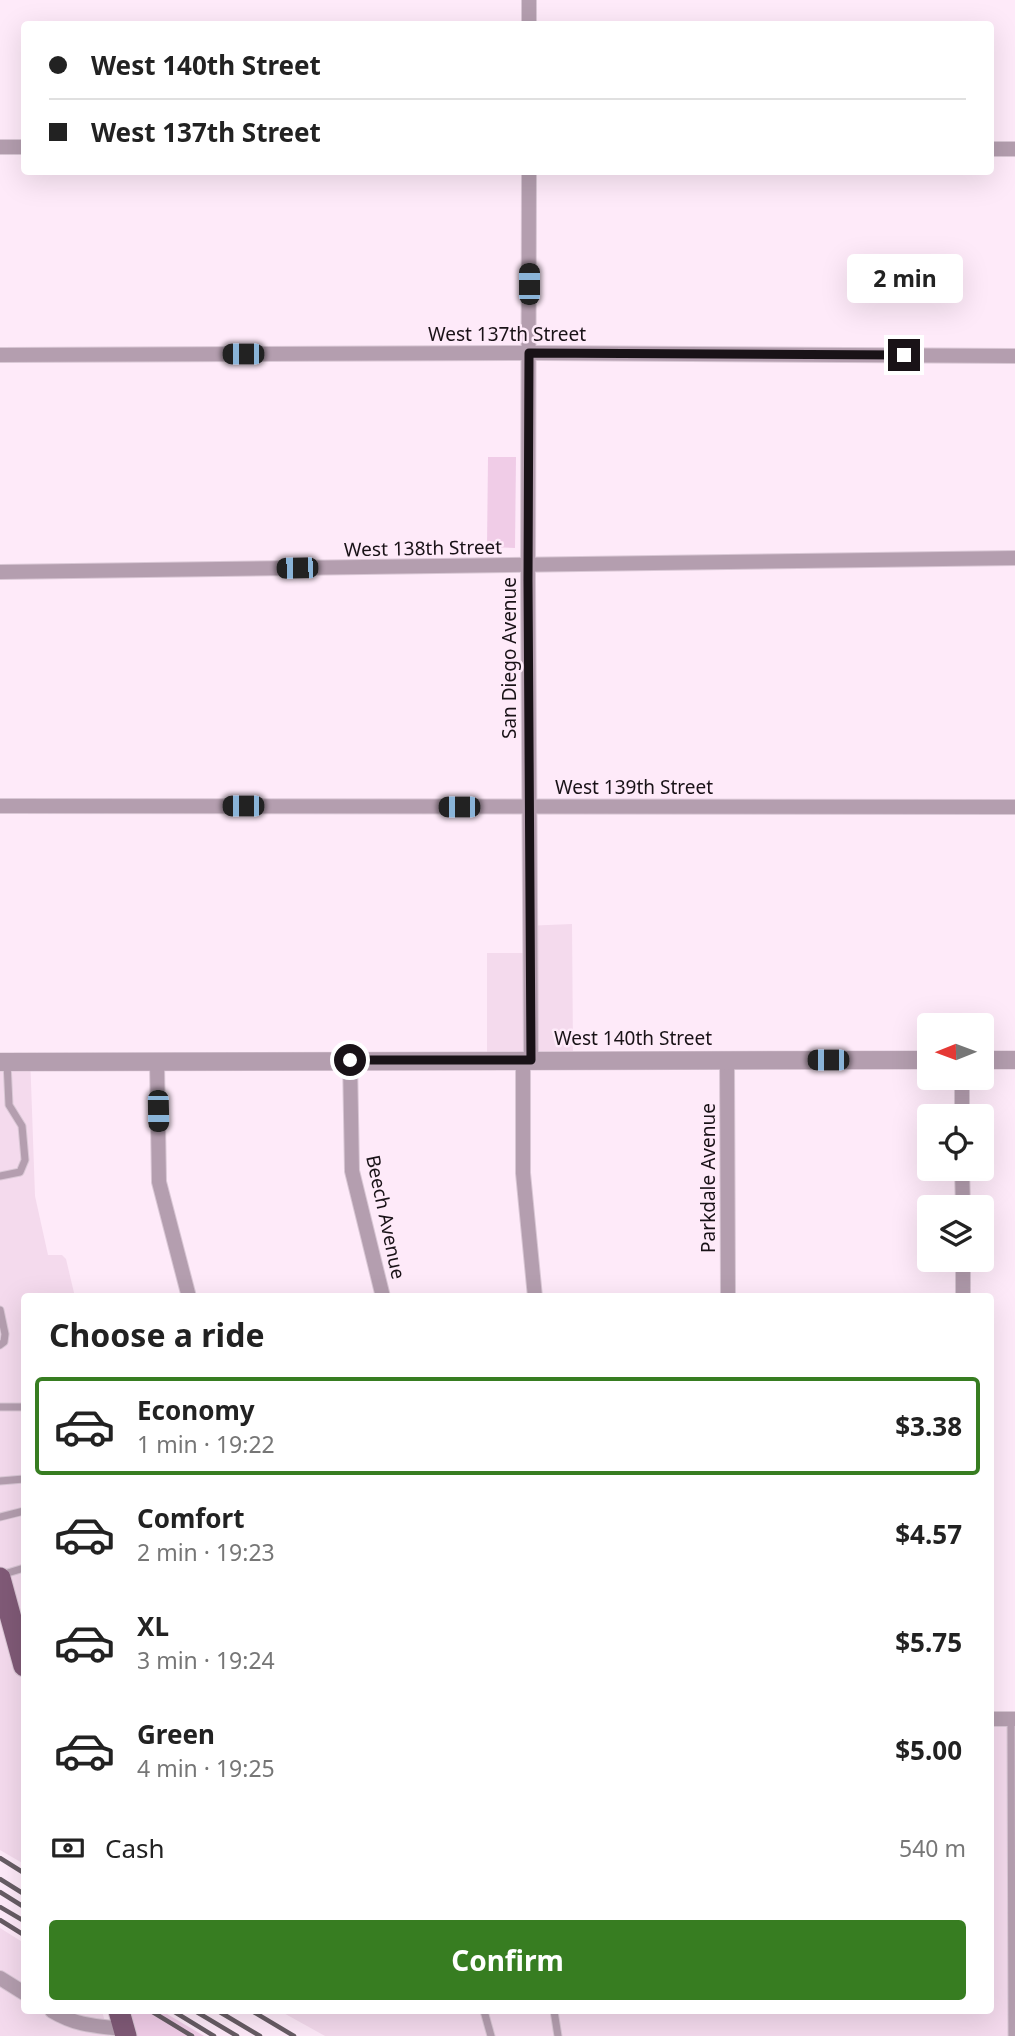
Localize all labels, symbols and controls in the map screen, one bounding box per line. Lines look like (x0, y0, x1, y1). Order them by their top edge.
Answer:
text: West 140th Street (91, 47, 321, 83)
text: West 137th Street (91, 114, 321, 150)
callout: 2 min (846, 254, 962, 302)
text: 2 min (873, 262, 937, 294)
car (519, 263, 540, 305)
street label: West 137th Street (428, 321, 586, 347)
route end (888, 339, 920, 371)
car (223, 344, 265, 365)
street label: West 138th Street (344, 534, 502, 562)
car (276, 557, 319, 579)
street label: San Diego Avenue (496, 577, 522, 739)
street label: West 139th Street (555, 774, 713, 800)
car (223, 796, 265, 817)
car (439, 797, 481, 818)
north arrow (917, 1013, 994, 1090)
map controls (917, 1013, 994, 1272)
street label: West 140th Street (554, 1025, 712, 1051)
route start (334, 1044, 366, 1076)
car (808, 1050, 850, 1071)
car (148, 1090, 169, 1132)
street label: Parkdale Avenue (695, 1103, 721, 1253)
button: locate (917, 1104, 994, 1181)
street label: Beech Avenue (360, 1153, 412, 1281)
button: layers (917, 1195, 994, 1272)
text: Choose a ride (49, 1313, 265, 1356)
text: Economy (137, 1392, 255, 1428)
icon: car (53, 1395, 116, 1458)
text: $3.38 (895, 1408, 962, 1444)
text: 1 min · 19:22 (137, 1428, 275, 1460)
text: Comfort (137, 1500, 245, 1536)
icon: car (53, 1503, 116, 1566)
text: $4.57 (895, 1516, 962, 1552)
text: 2 min · 19:23 (137, 1536, 275, 1568)
text: XL (137, 1608, 169, 1644)
icon: car (53, 1611, 116, 1674)
text: $5.75 (895, 1624, 962, 1660)
text: 3 min · 19:24 (137, 1644, 275, 1676)
text: Green (137, 1716, 215, 1752)
icon: car (53, 1719, 116, 1782)
text: $5.00 (895, 1732, 962, 1768)
text: 4 min · 19:25 (137, 1752, 275, 1784)
icon: cash (49, 1829, 87, 1867)
text: Cash (105, 1830, 165, 1866)
text: 540 m (899, 1832, 966, 1864)
button: Confirm (49, 1920, 966, 2000)

